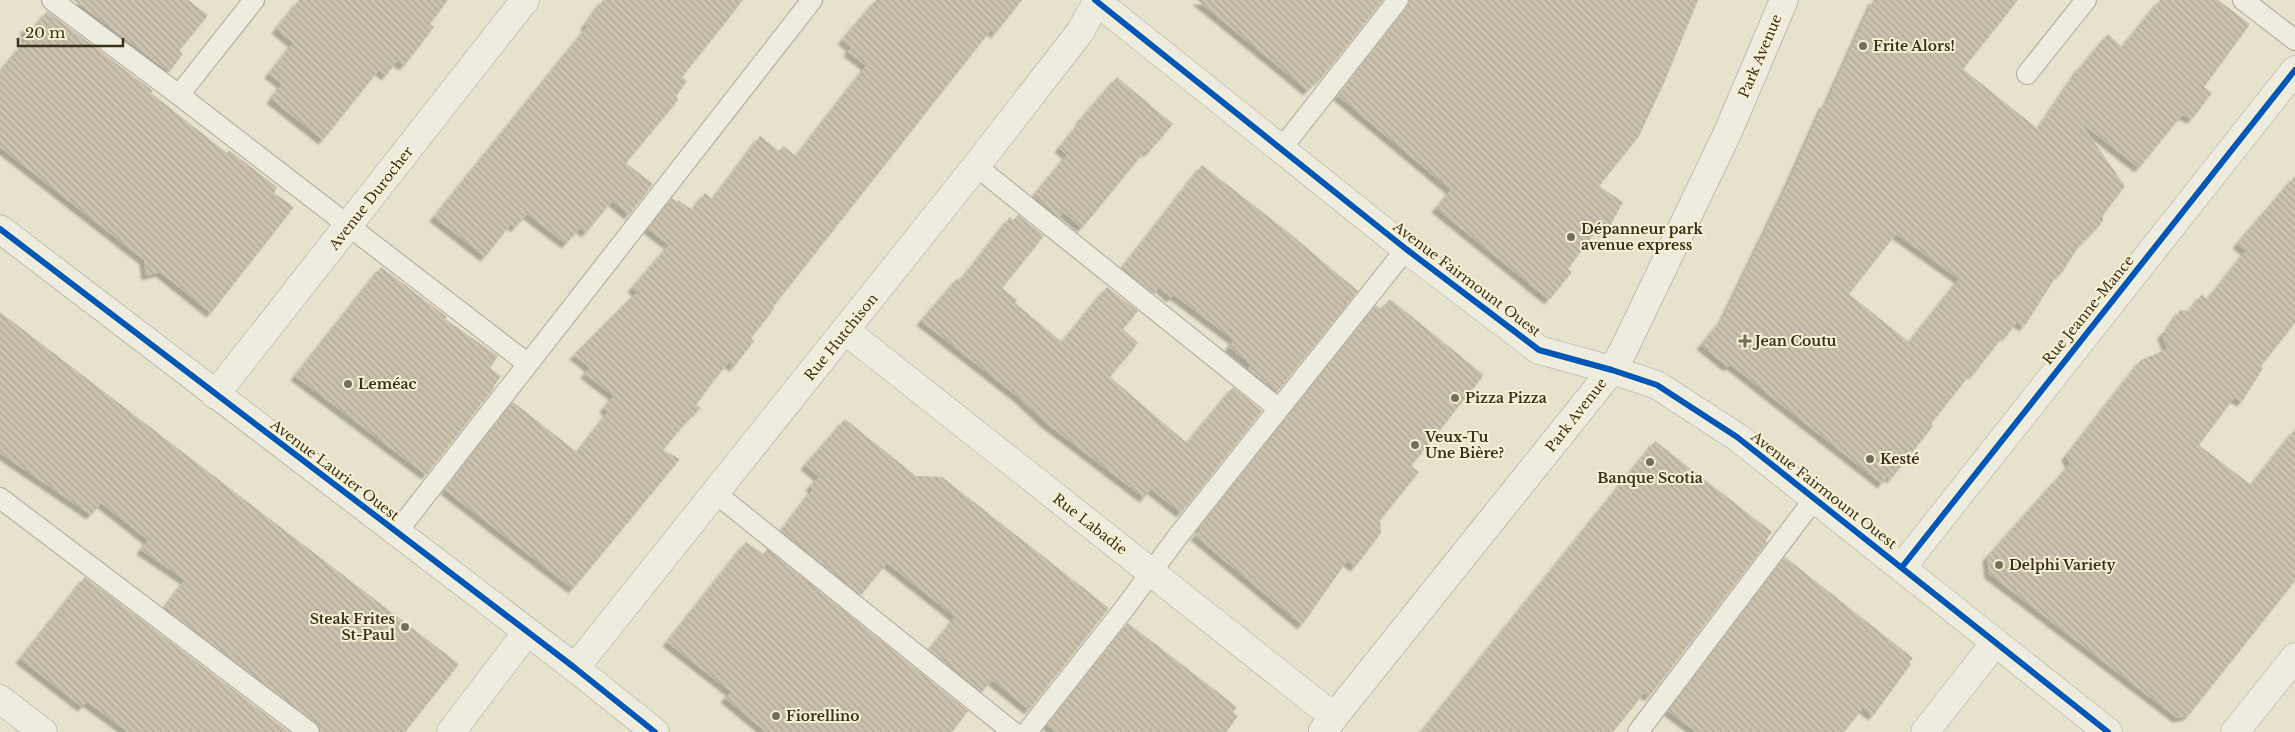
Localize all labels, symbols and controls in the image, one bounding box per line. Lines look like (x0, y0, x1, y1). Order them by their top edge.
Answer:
street label: Park Avenue (1734, 11, 1786, 101)
scale bar (18, 15, 122, 47)
text: 20 m (25, 23, 65, 42)
place label: Frite Alors! (1873, 37, 1955, 55)
marker: Frite Alors! (1857, 40, 1869, 52)
street label: Avenue Durocher (324, 142, 417, 254)
street label: Avenue Fairmount Ouest (1389, 217, 1545, 341)
place label: Dépanneur park avenue express (1581, 220, 1704, 254)
marker: Dépanneur park avenue express (1565, 231, 1577, 243)
street label: Rue Jeanne-Mance (2038, 252, 2138, 368)
street label: Rue Hutchison (800, 290, 882, 384)
place label: Jean Coutu (1752, 332, 1837, 350)
marker: Jean Coutu (1739, 335, 1751, 347)
street label: Park Avenue (1541, 374, 1611, 456)
place label: Leméac (358, 375, 416, 393)
marker: Leméac (342, 378, 354, 390)
place label: Pizza Pizza (1465, 389, 1547, 407)
marker: Pizza Pizza (1449, 392, 1461, 404)
street label: Avenue Laurier Ouest (266, 415, 404, 525)
street label: Avenue Fairmount Ouest (1747, 427, 1901, 553)
place label: Veux-Tu Une Bière? (1424, 428, 1504, 462)
marker: Veux-Tu Une Bière? (1409, 439, 1421, 451)
place label: Kesté (1880, 450, 1919, 468)
marker: Kesté (1864, 453, 1876, 465)
marker: Banque Scotia (1644, 456, 1656, 468)
place label: Banque Scotia (1597, 469, 1703, 487)
street label: Rue Labadie (1049, 489, 1131, 559)
place label: Delphi Variety (2009, 556, 2117, 574)
marker: Delphi Variety (1993, 559, 2005, 571)
place label: Steak Frites St-Paul (310, 610, 395, 644)
marker: Steak Frites St-Paul (399, 621, 411, 633)
place label: Fiorellino (786, 707, 859, 725)
marker: Fiorellino (770, 710, 782, 722)

